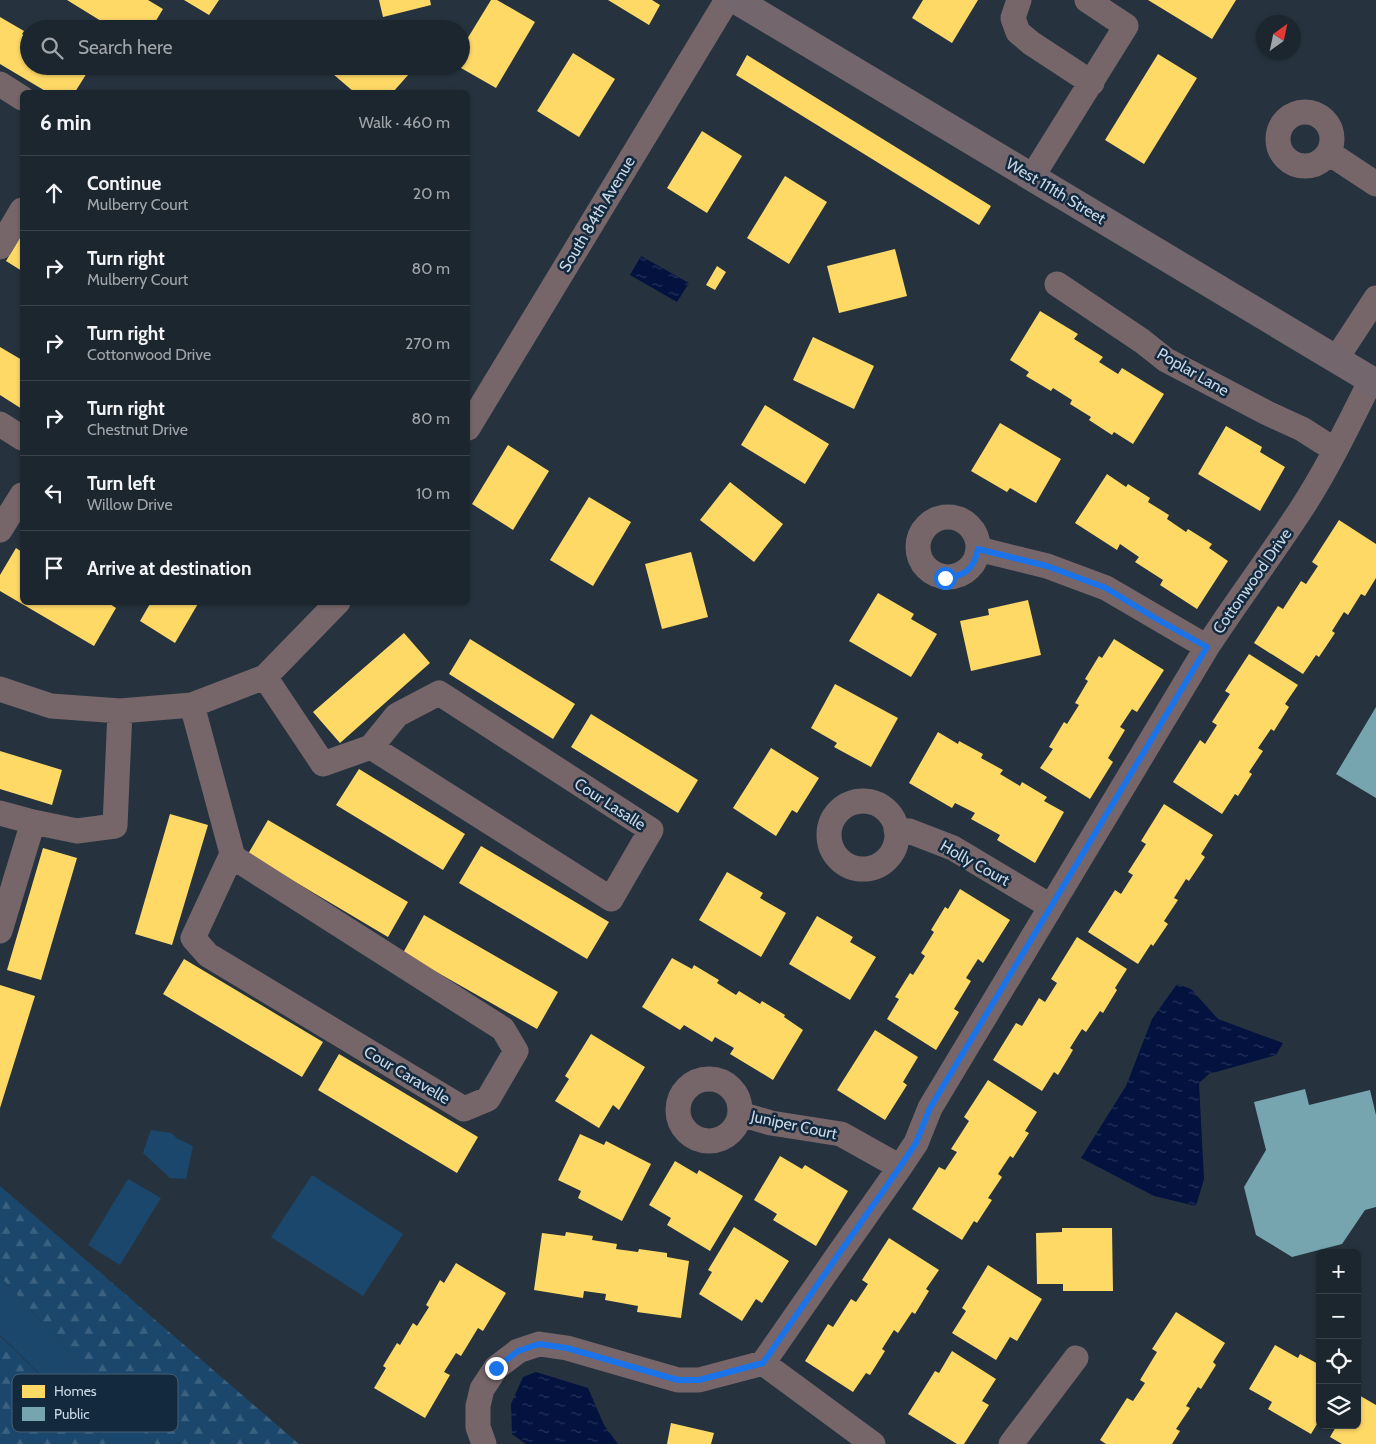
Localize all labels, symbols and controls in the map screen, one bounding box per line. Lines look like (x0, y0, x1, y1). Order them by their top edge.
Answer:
north arrow (1256, 15, 1301, 60)
search box (20, 20, 470, 75)
icon: search (38, 34, 66, 62)
text: Search here (78, 36, 172, 59)
text: 6 min (40, 110, 91, 135)
text: Walk · 460 m (359, 113, 450, 132)
street label: South 84th Avenue (555, 153, 639, 275)
street label: West 111th Street (1003, 154, 1110, 228)
text: Continue (87, 172, 161, 195)
icon: ahead (40, 179, 68, 207)
text: 20 m (413, 184, 450, 203)
text: Mulberry Court (87, 195, 188, 214)
text: Turn right (87, 247, 165, 270)
icon: right (40, 254, 68, 282)
text: 80 m (412, 259, 450, 278)
text: Mulberry Court (87, 270, 188, 289)
text: Turn right (87, 322, 165, 345)
icon: right (40, 329, 68, 357)
text: 270 m (405, 334, 450, 353)
street label: Poplar Lane (1154, 344, 1232, 400)
text: Cottonwood Drive (87, 345, 211, 364)
text: Turn right (87, 397, 165, 420)
icon: right (40, 404, 68, 432)
text: 80 m (412, 409, 450, 428)
text: Chestnut Drive (87, 420, 188, 439)
text: Turn left (87, 472, 155, 495)
icon: left (40, 479, 68, 507)
text: 10 m (416, 484, 450, 503)
text: Willow Drive (87, 495, 173, 514)
street label: Cottonwood Drive (1209, 525, 1295, 637)
icon: arrive (40, 554, 68, 582)
text: Arrive at destination (87, 557, 251, 580)
route start (934, 567, 957, 590)
street label: Cour Lasalle (571, 774, 649, 834)
street label: Holly Court (937, 836, 1013, 890)
street label: Cour Caravelle (361, 1042, 453, 1108)
street label: Juniper Court (748, 1106, 839, 1144)
map controls (1316, 1249, 1361, 1429)
button: + (1316, 1249, 1361, 1294)
button: − (1316, 1294, 1361, 1339)
button: locate (1316, 1339, 1361, 1384)
route end (485, 1357, 508, 1380)
legend (12, 1374, 178, 1432)
text: Homes (54, 1382, 97, 1400)
button: layers (1316, 1384, 1361, 1429)
text: Public (54, 1405, 90, 1423)

